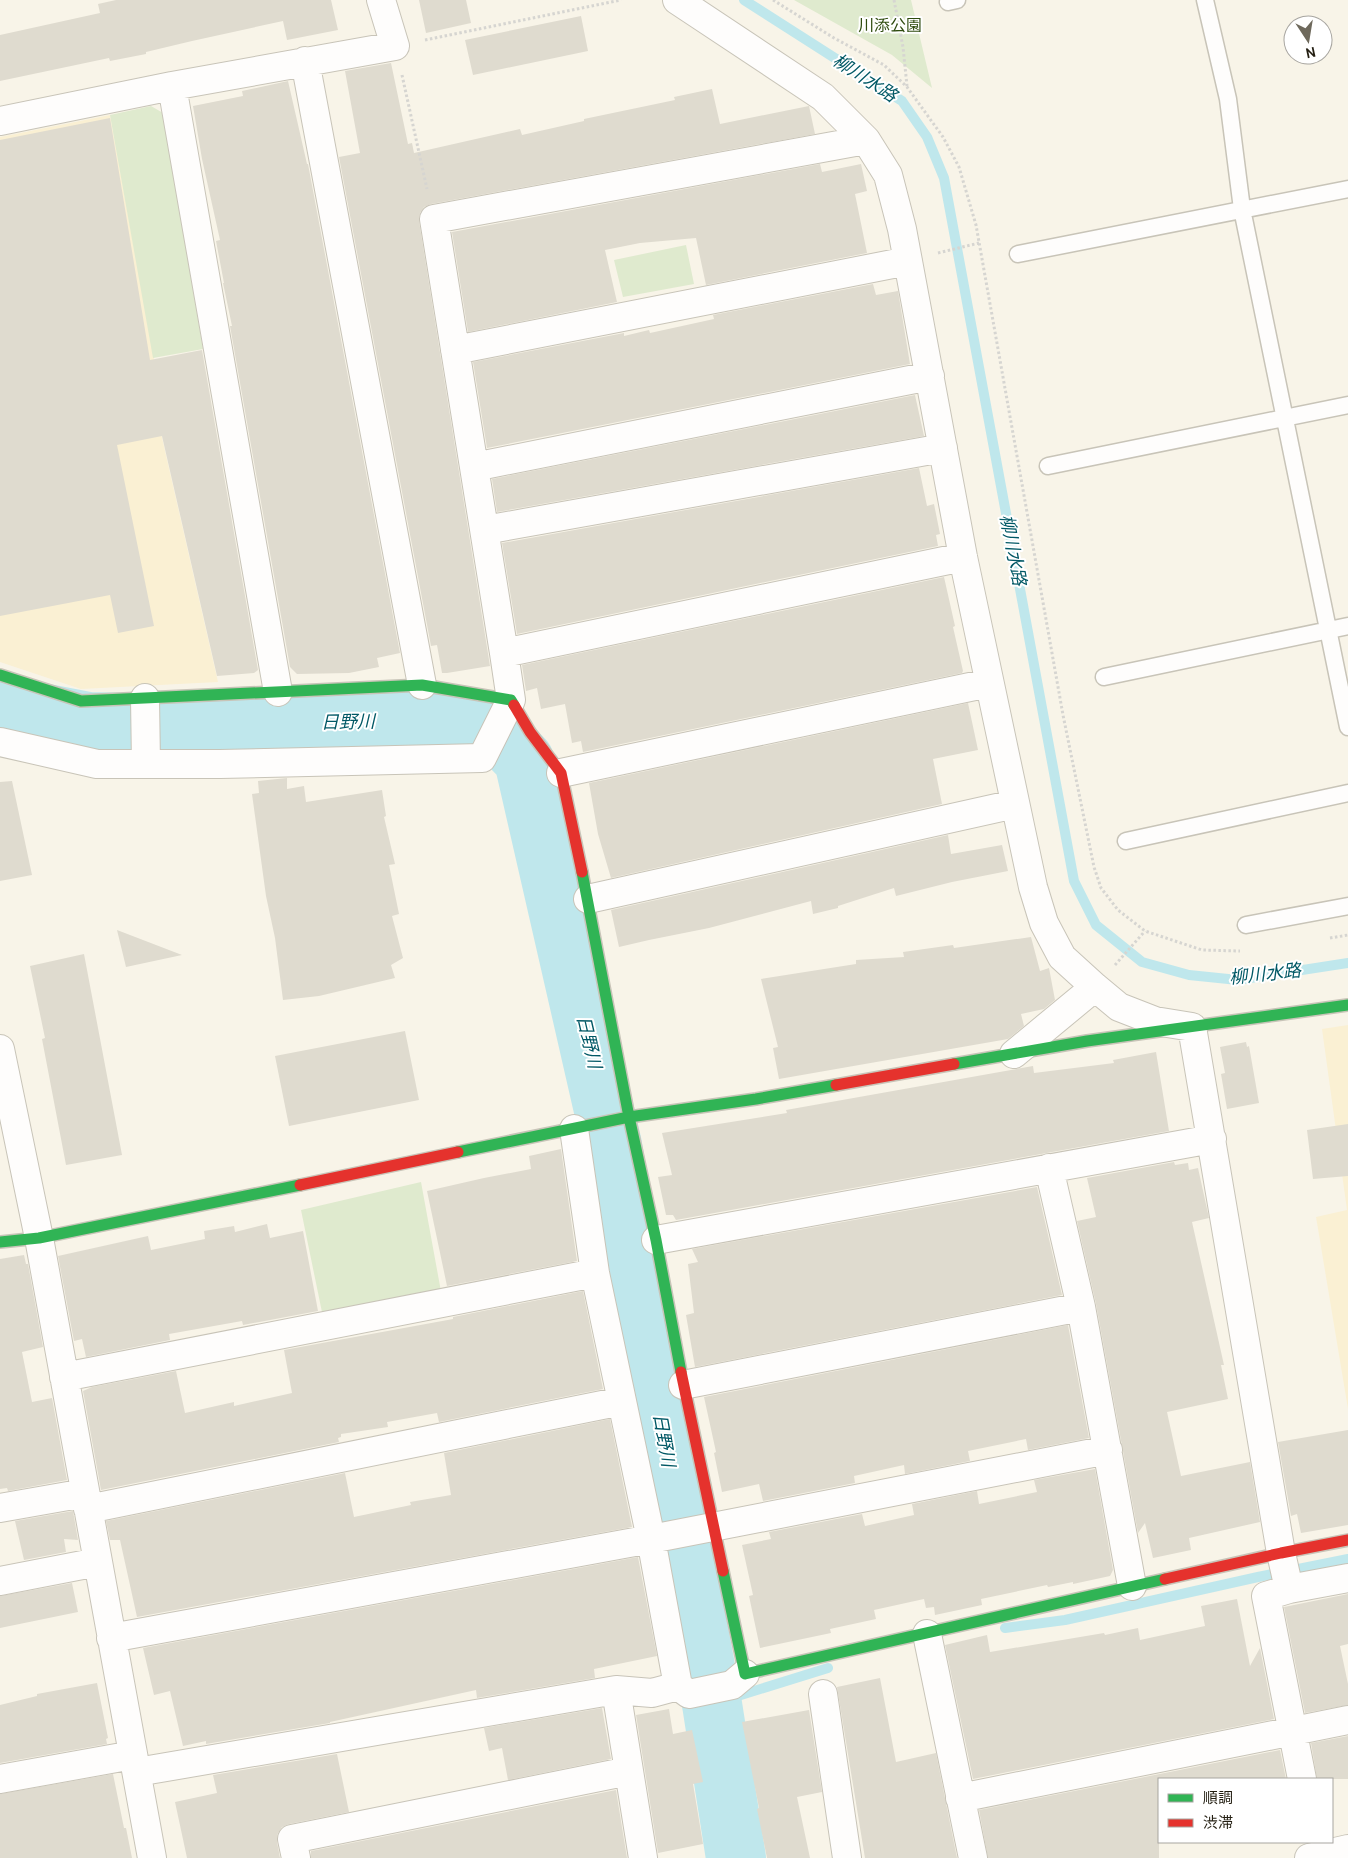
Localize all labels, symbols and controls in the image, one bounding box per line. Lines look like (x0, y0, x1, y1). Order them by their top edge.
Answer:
north arrow (1283, 15, 1333, 65)
park label: 川添公園 (858, 16, 922, 35)
text: N (1304, 43, 1317, 63)
water label: 柳川水路 (829, 49, 903, 108)
water label: 柳川水路 (995, 513, 1031, 589)
water label: 日野川 (321, 710, 377, 733)
water label: 柳川水路 (1228, 959, 1304, 989)
water label: 日野川 (572, 1013, 606, 1073)
water label: 日野川 (648, 1412, 680, 1470)
legend (1158, 1778, 1333, 1843)
text: 順調 (1203, 1789, 1233, 1807)
text: 渋滞 (1203, 1814, 1233, 1832)

